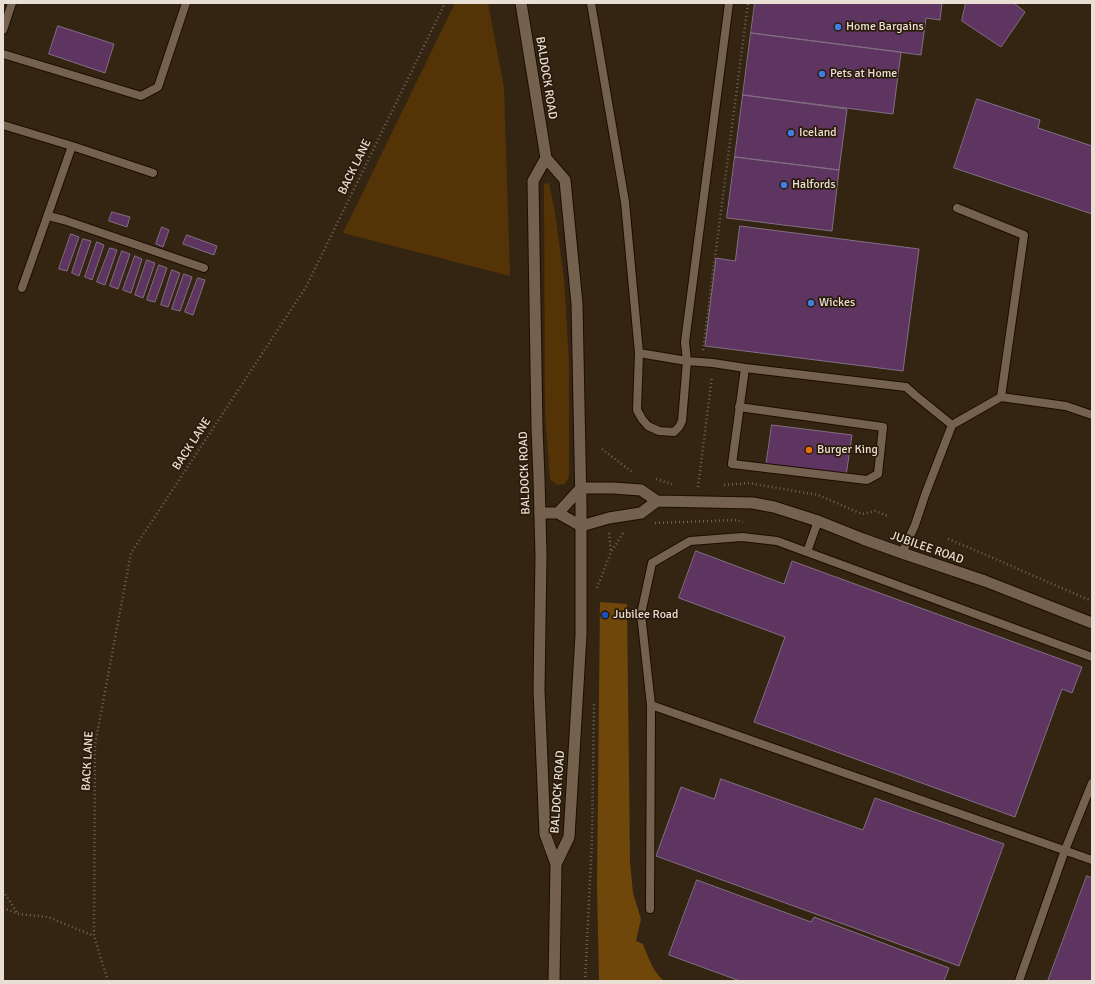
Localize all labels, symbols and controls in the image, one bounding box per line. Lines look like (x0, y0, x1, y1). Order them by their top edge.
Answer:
place label: Home Bargains (846, 20, 924, 34)
marker: Home Bargains (833, 22, 843, 32)
street label: BALDOCK ROAD (532, 36, 560, 120)
place label: Pets at Home (830, 67, 897, 81)
marker: Pets at Home (817, 69, 827, 79)
place label: Iceland (799, 126, 837, 140)
marker: Iceland (786, 128, 796, 138)
street label: BACK LANE (335, 137, 375, 197)
place label: Halfords (792, 178, 836, 192)
marker: Halfords (779, 180, 789, 190)
place label: Wickes (819, 296, 855, 310)
marker: Wickes (806, 298, 816, 308)
street label: BACK LANE (170, 415, 214, 473)
street label: BALDOCK ROAD (516, 431, 534, 515)
place label: Burger King (817, 443, 878, 457)
marker: Burger King (804, 445, 814, 455)
street label: JUBILEE ROAD (889, 529, 965, 567)
place label: Jubilee Road (613, 608, 678, 622)
marker: Jubilee Road (600, 610, 610, 620)
street label: BACK LANE (79, 731, 97, 791)
street label: BALDOCK ROAD (548, 750, 568, 834)

